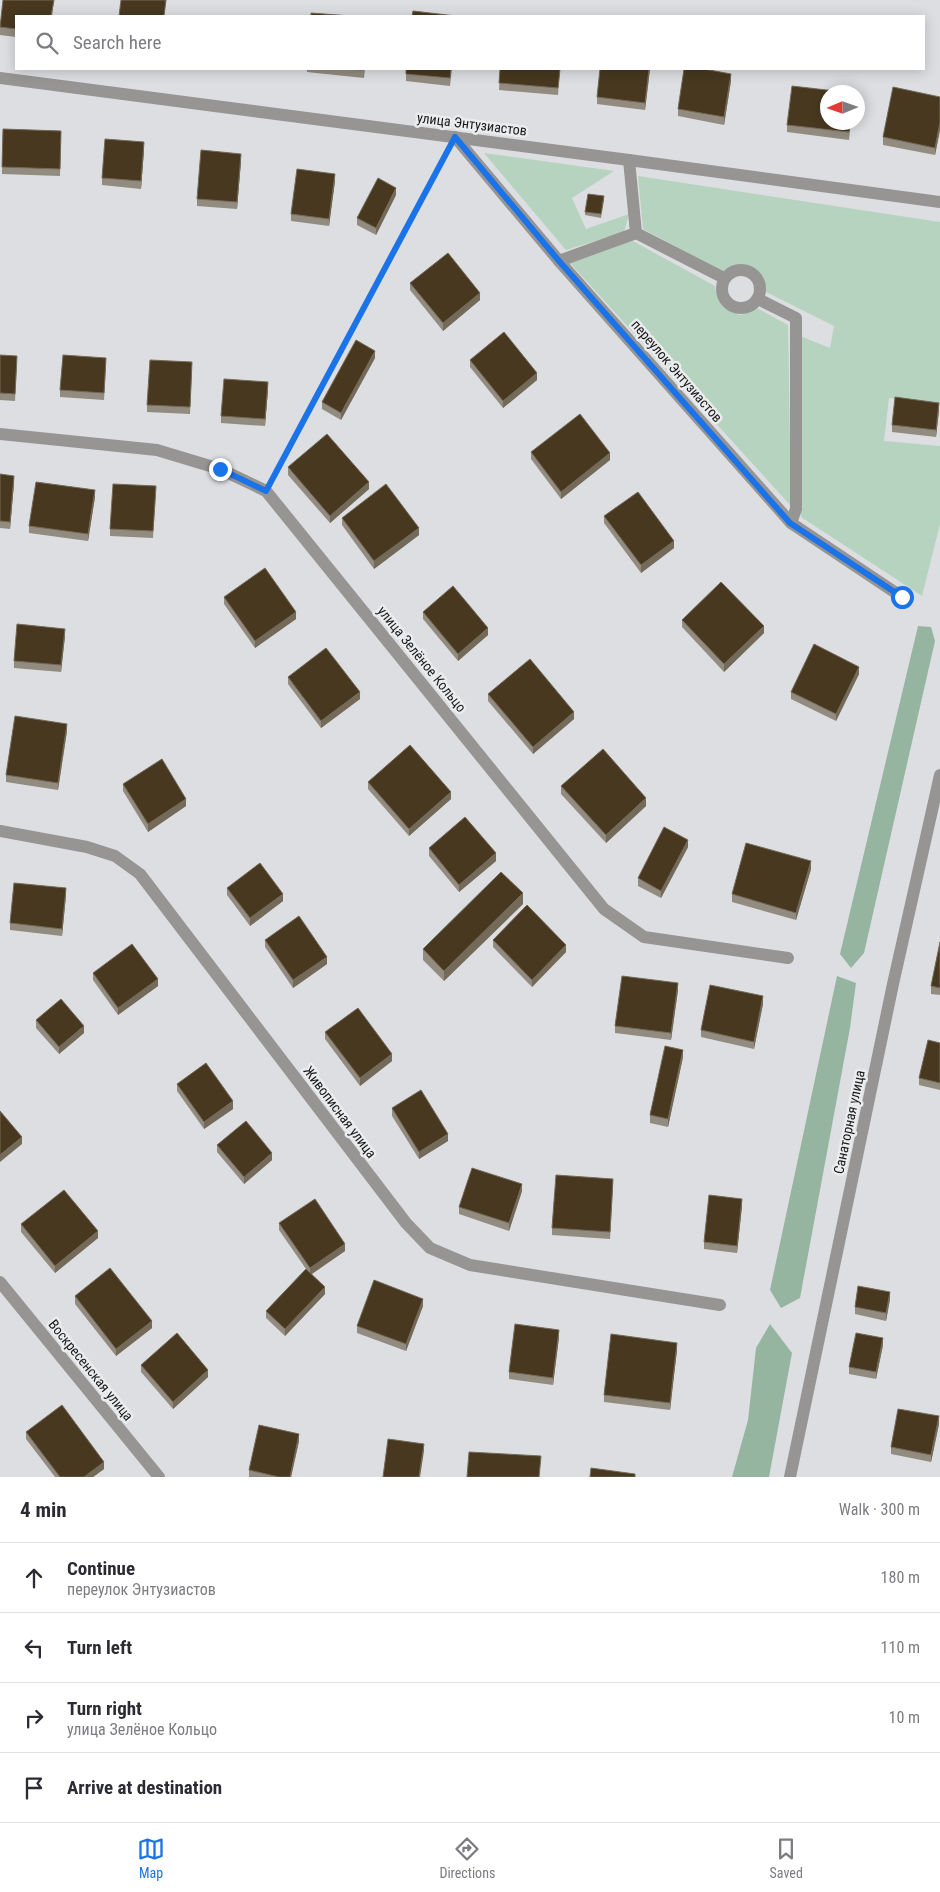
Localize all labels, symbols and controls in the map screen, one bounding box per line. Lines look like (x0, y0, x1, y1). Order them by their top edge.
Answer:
search box (15, 15, 925, 70)
icon: search (33, 29, 61, 57)
text: Search here (73, 31, 161, 54)
north arrow (820, 85, 865, 130)
street label: улица Энтузиастов (416, 109, 528, 139)
street label: переулок Энтузиастов (628, 317, 726, 425)
route end (209, 458, 232, 481)
route start (891, 586, 914, 609)
street label: улица Зелёное Кольцо (374, 603, 470, 715)
street label: Живописная улица (300, 1063, 380, 1161)
street label: Санаторная улица (830, 1069, 868, 1175)
street label: Воскресенская улица (45, 1316, 137, 1424)
text: 4 min (20, 1498, 67, 1522)
text: Walk · 300 m (839, 1500, 920, 1519)
text: Continue (67, 1557, 135, 1580)
icon: ahead (20, 1564, 48, 1592)
text: 180 m (881, 1568, 920, 1587)
text: переулок Энтузиастов (67, 1580, 216, 1599)
icon: left (20, 1634, 48, 1662)
text: Turn left (67, 1636, 132, 1659)
text: 110 m (881, 1638, 920, 1657)
text: Turn right (67, 1697, 142, 1720)
icon: right (20, 1704, 48, 1732)
text: 10 m (888, 1708, 920, 1727)
text: улица Зелёное Кольцо (67, 1720, 217, 1739)
icon: arrive (20, 1774, 48, 1802)
text: Arrive at destination (67, 1776, 222, 1799)
tab: Map (137, 1835, 165, 1881)
tab: Directions (439, 1835, 495, 1881)
tab: Saved (770, 1835, 803, 1881)

